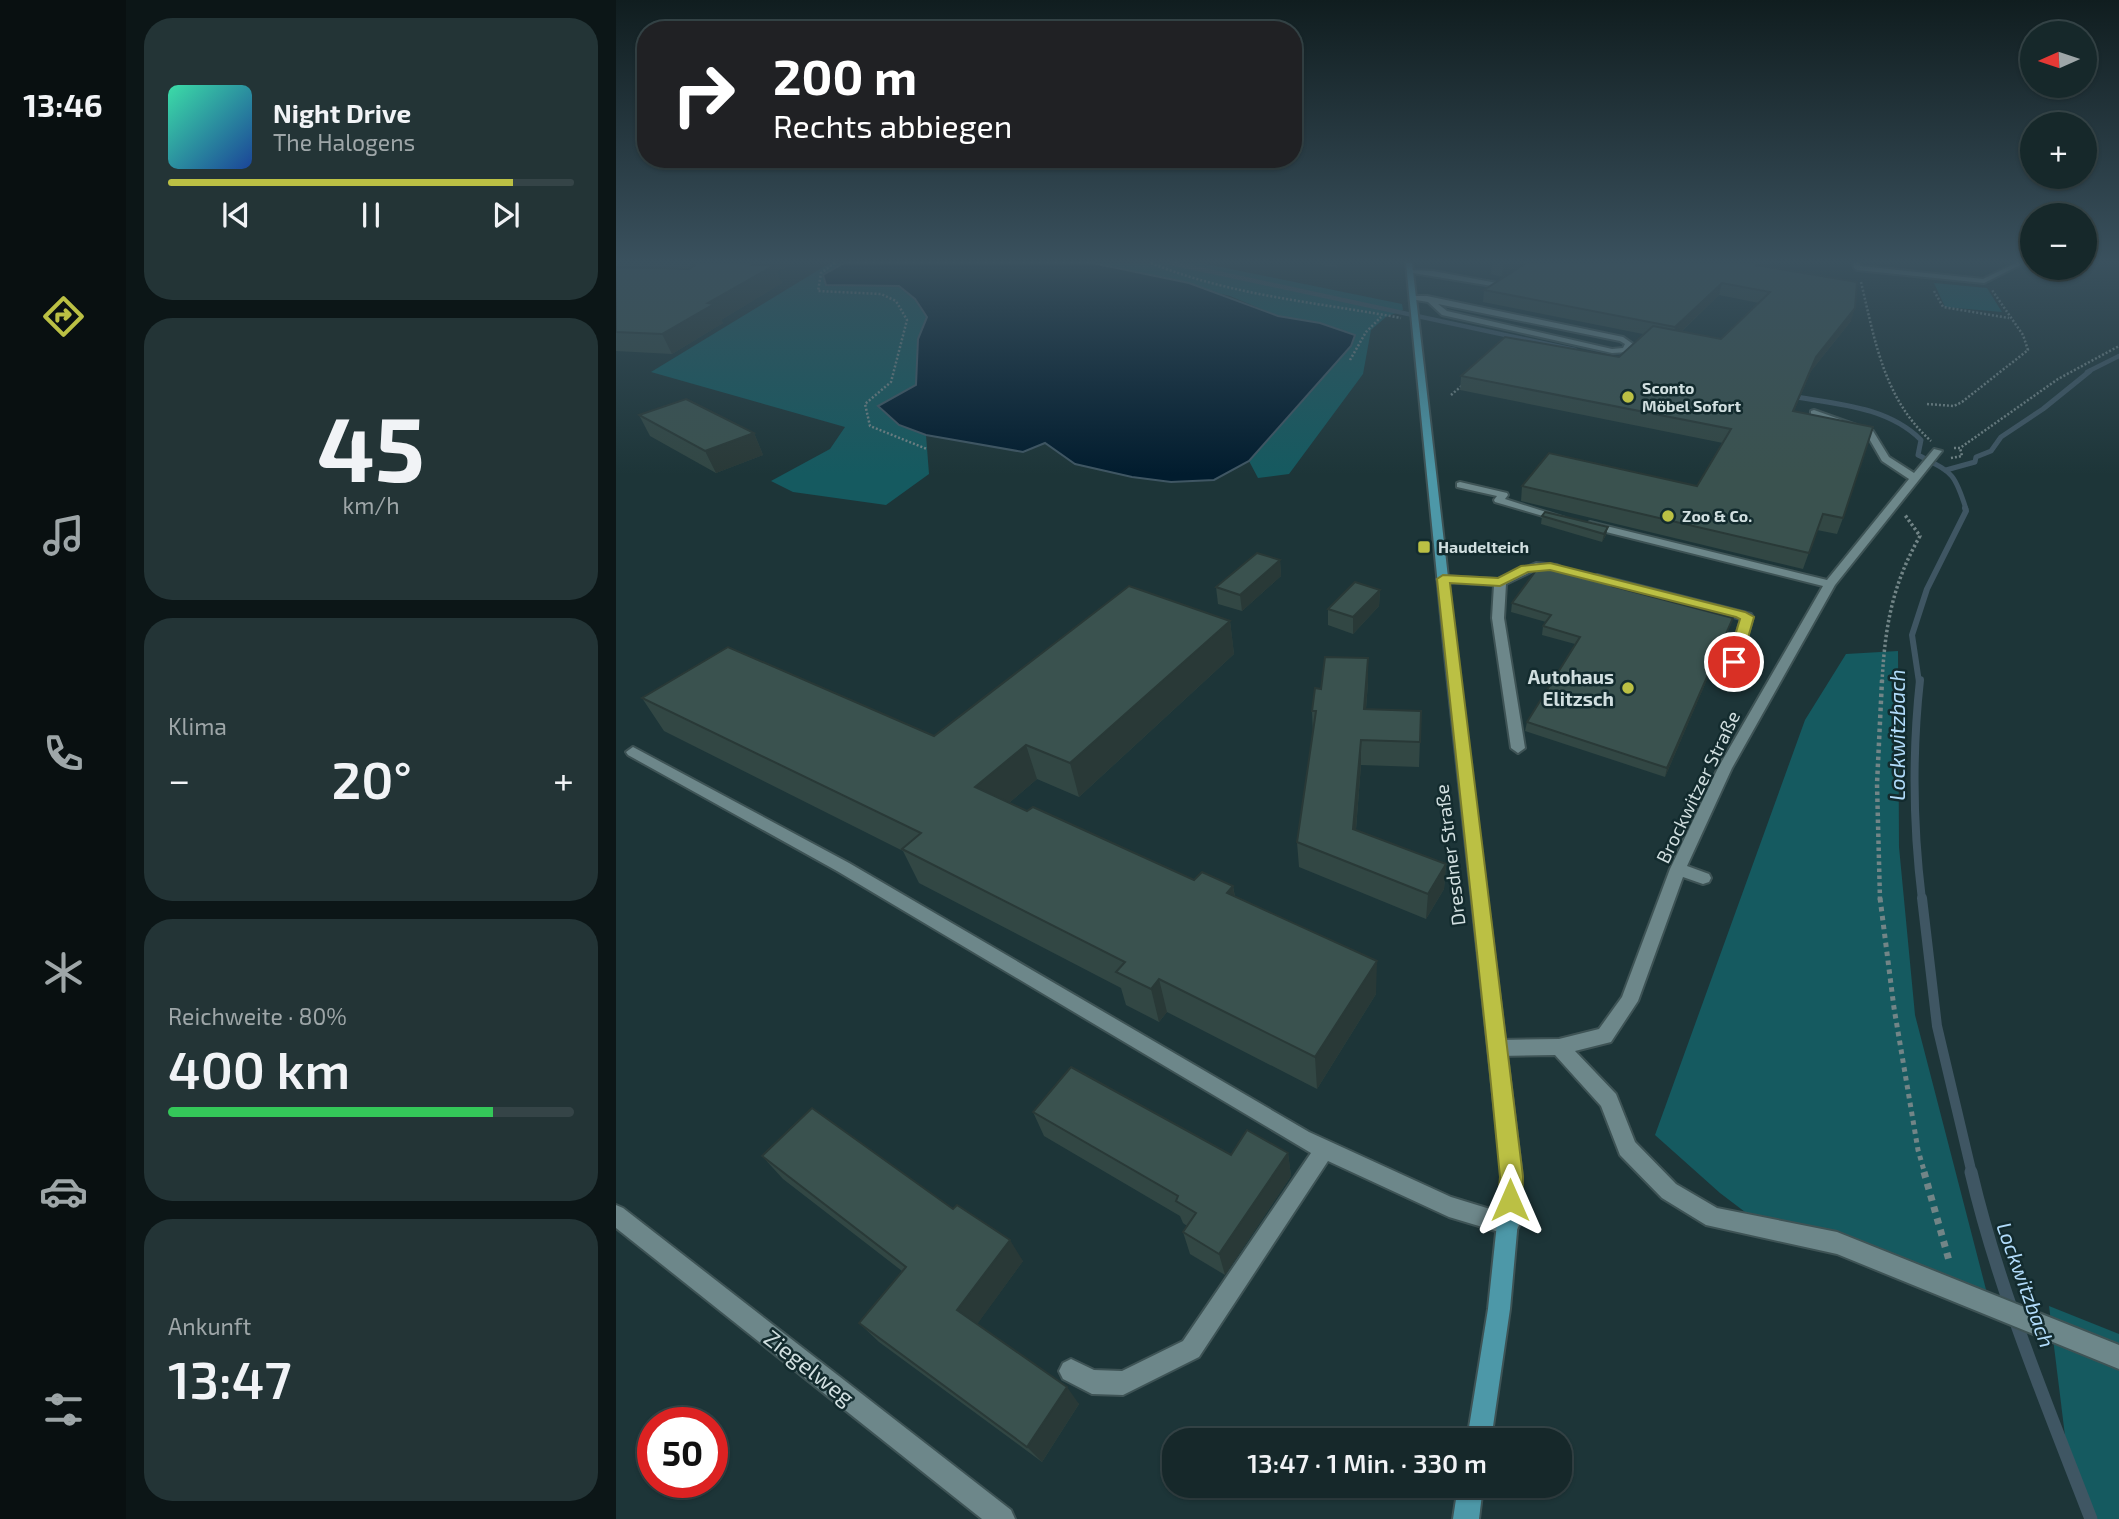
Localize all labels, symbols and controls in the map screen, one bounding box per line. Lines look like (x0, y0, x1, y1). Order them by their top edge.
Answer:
north arrow (2020, 21, 2096, 98)
map controls (2020, 21, 2097, 280)
text: 200 m (773, 46, 917, 105)
icon: right (658, 49, 749, 140)
text: 13:46 (23, 85, 103, 123)
text: Night Drive (273, 97, 411, 128)
text: Rechts abbiegen (773, 106, 1012, 144)
button: + (2020, 112, 2097, 189)
text: The Halogens (273, 128, 415, 156)
icon: previous (217, 196, 255, 234)
icon: pause (352, 196, 390, 234)
icon: next (487, 196, 525, 234)
button: − (2020, 203, 2097, 280)
icon: directions (39, 292, 88, 341)
place label: Sconto Möbel Sofort (1642, 378, 1741, 415)
marker: Sconto Möbel Sofort (1620, 389, 1636, 405)
text: 45 (317, 391, 425, 500)
text: km/h (342, 491, 400, 519)
place label: Zoo & Co. (1682, 506, 1752, 525)
marker: Zoo & Co. (1660, 508, 1676, 524)
icon: music (39, 511, 88, 560)
place label: Haudelteich (1438, 537, 1529, 556)
marker: Haudelteich (1416, 539, 1432, 555)
pin (1704, 632, 1764, 692)
icon: arrive (1715, 643, 1753, 681)
place label: Autohaus Elitzsch (1528, 665, 1614, 710)
water label: Lockwitzbach (1884, 669, 1909, 801)
marker: Autohaus Elitzsch (1620, 680, 1636, 696)
street label: Brockwitzer Straße (1651, 707, 1744, 867)
text: Klima (168, 712, 227, 740)
icon: phone (39, 729, 88, 778)
text: 20° (331, 747, 412, 809)
text: − (168, 756, 190, 802)
text: + (553, 756, 574, 802)
street label: Dresdner Straße (1429, 783, 1470, 927)
icon: climate (39, 948, 88, 997)
text: Reichweite · 80% (168, 1002, 347, 1030)
text: 400 km (168, 1037, 350, 1099)
position arrow (1473, 1163, 1547, 1237)
icon: car (39, 1167, 88, 1216)
water label: Lockwitzbach (1992, 1218, 2061, 1350)
text: Ankunft (168, 1312, 251, 1340)
street label: Ziegelweg (759, 1323, 860, 1411)
text: 13:47 (168, 1347, 292, 1409)
icon: filters (39, 1385, 88, 1434)
speed limit sign: 50 (637, 1407, 728, 1498)
text: 13:47 · 1 Min. · 330 m (1247, 1447, 1487, 1478)

